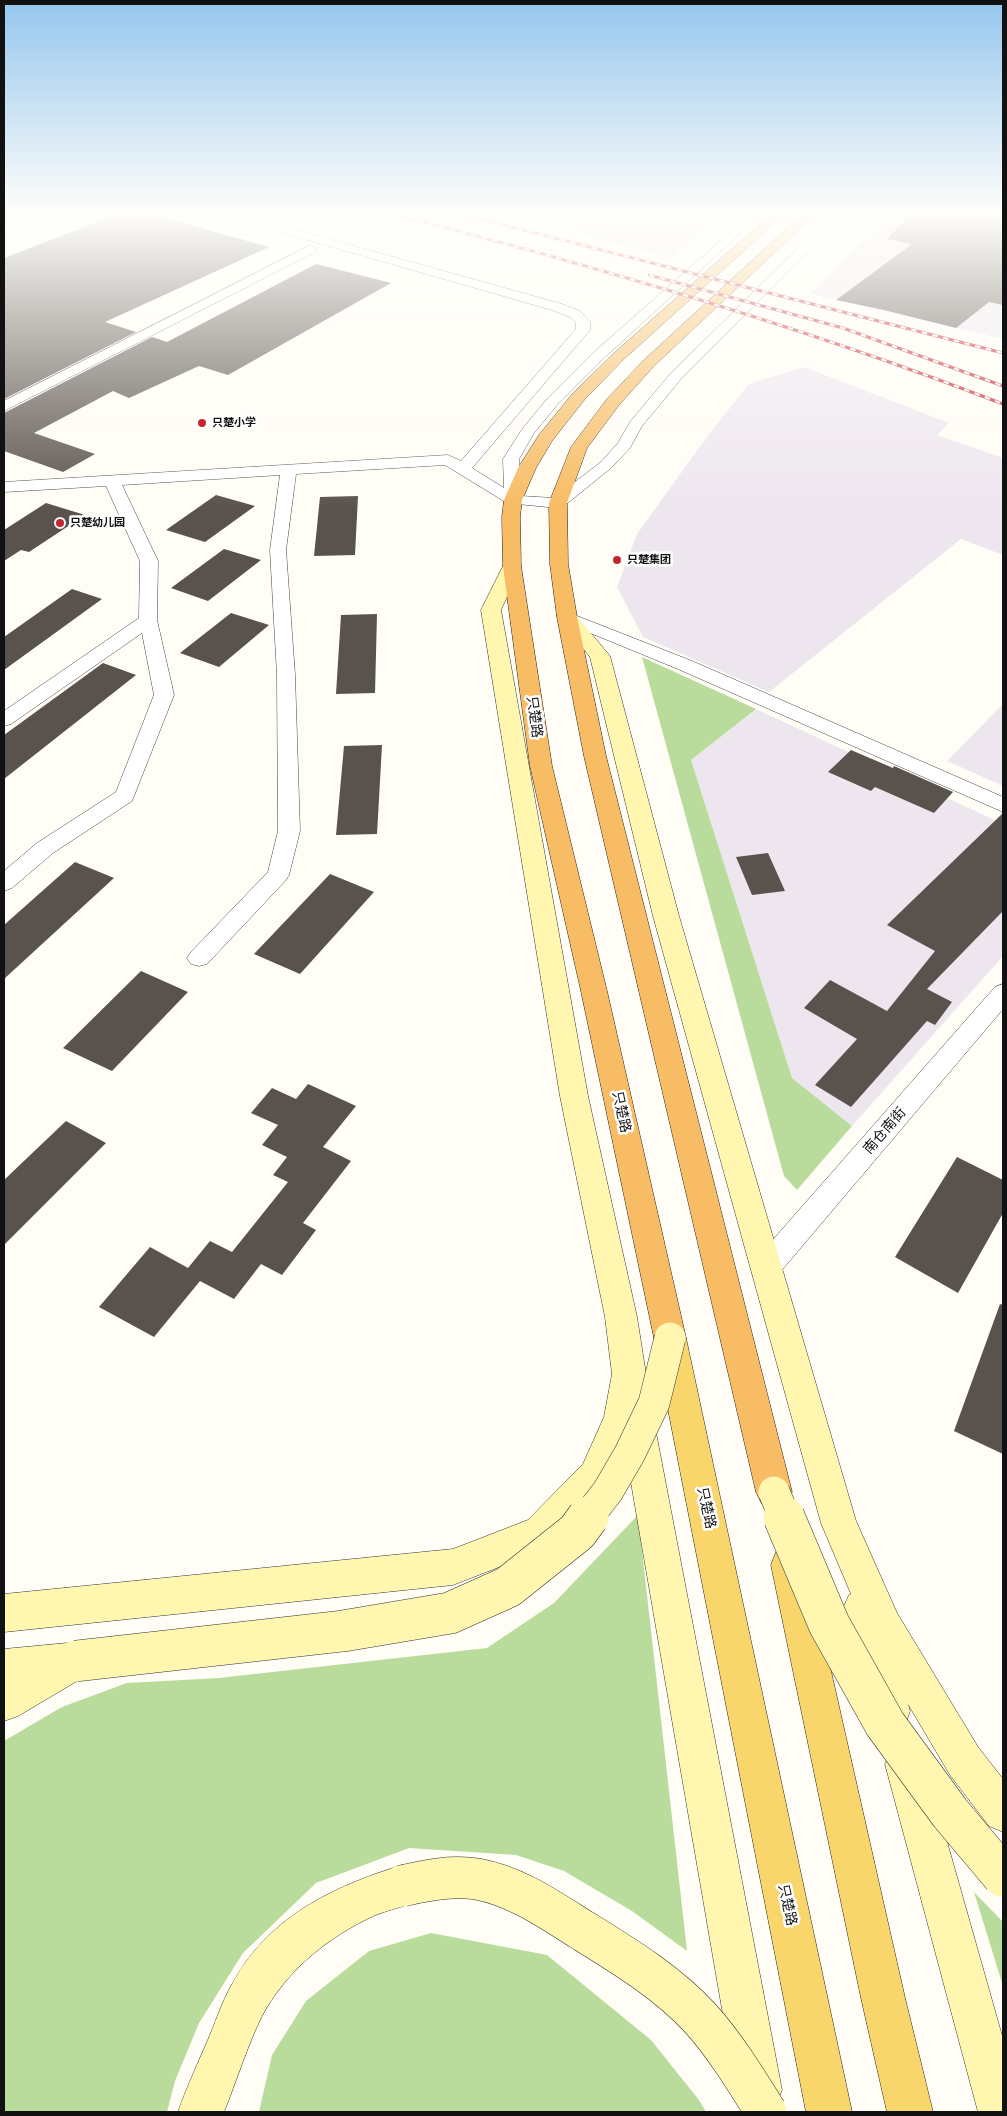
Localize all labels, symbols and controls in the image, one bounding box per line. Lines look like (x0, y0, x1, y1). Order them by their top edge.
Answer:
place label: 只楚小学 (212, 416, 256, 430)
marker: 只楚小学 (196, 417, 208, 429)
place label: 只楚幼儿园 (70, 516, 125, 530)
marker: 只楚幼儿园 (54, 517, 66, 529)
place label: 只楚集团 (627, 553, 671, 567)
marker: 只楚集团 (611, 554, 623, 566)
street label: 只楚路 (523, 695, 545, 739)
street label: 只楚路 (608, 1090, 634, 1134)
street label: 南仓南街 (860, 1104, 910, 1158)
street label: 只楚路 (693, 1486, 719, 1530)
street label: 只楚路 (774, 1883, 800, 1927)

